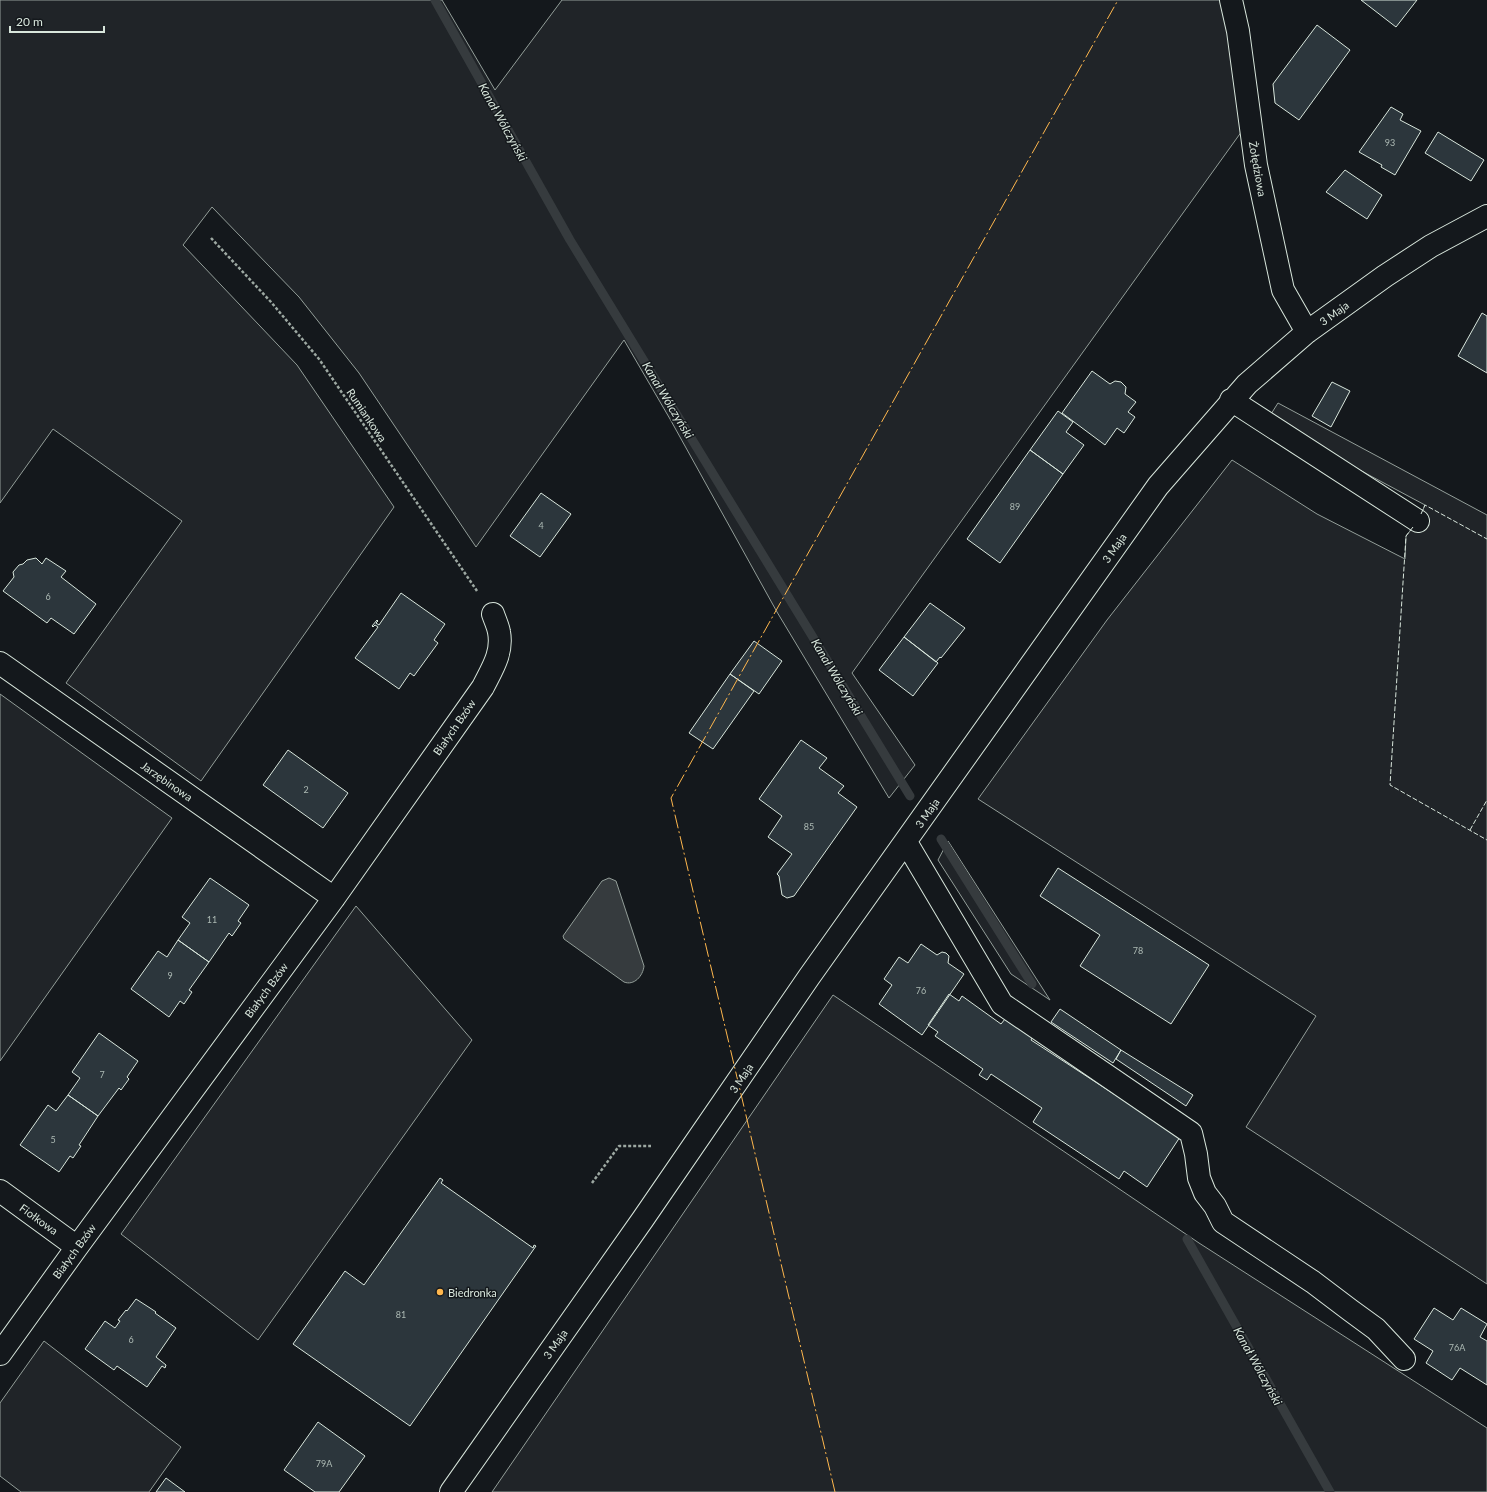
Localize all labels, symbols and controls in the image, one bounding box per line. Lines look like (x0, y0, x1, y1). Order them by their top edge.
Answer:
scale bar (10, 8, 104, 34)
text: 20 m (16, 14, 43, 29)
water label: Kanał Wólczyński (475, 80, 531, 164)
house number: 93 (1385, 137, 1395, 148)
street label: Żołędziowa (1247, 140, 1269, 198)
street label: 3 Maja (1317, 298, 1351, 328)
water label: Kanał Wólczyński (639, 359, 697, 441)
street label: Rumiankowa (344, 386, 390, 444)
house number: 89 (1010, 501, 1020, 512)
house number: 4 (538, 520, 544, 531)
street label: 3 Maja (1099, 531, 1129, 565)
house number: 6 (45, 591, 51, 602)
water label: Kanał Wólczyński (808, 636, 866, 718)
street label: Białych Bzów (430, 696, 478, 757)
street label: Jarzębinowa (139, 759, 195, 803)
house number: 2 (303, 784, 309, 795)
street label: 3 Maja (912, 796, 942, 830)
house number: 85 (804, 821, 814, 832)
house number: 11 (207, 914, 217, 925)
house number: 78 (1133, 945, 1143, 956)
street label: Białych Bzów (242, 960, 291, 1020)
house number: 9 (167, 970, 173, 981)
house number: 76 (916, 985, 926, 996)
street label: 3 Maja (726, 1061, 756, 1095)
house number: 7 (99, 1069, 105, 1080)
house number: 5 (50, 1134, 56, 1145)
street label: Fiołkowa (17, 1201, 61, 1237)
street label: Białych Bzów (50, 1221, 99, 1281)
place label: Biedronka (448, 1286, 497, 1299)
marker: Biedronka (435, 1287, 445, 1297)
house number: 81 (396, 1309, 406, 1320)
water label: Kanał Wólczyński (1230, 1324, 1286, 1408)
street label: 3 Maja (540, 1327, 570, 1361)
house number: 6 (128, 1334, 134, 1345)
house number: 76A (1449, 1342, 1466, 1353)
house number: 79A (316, 1458, 333, 1469)

